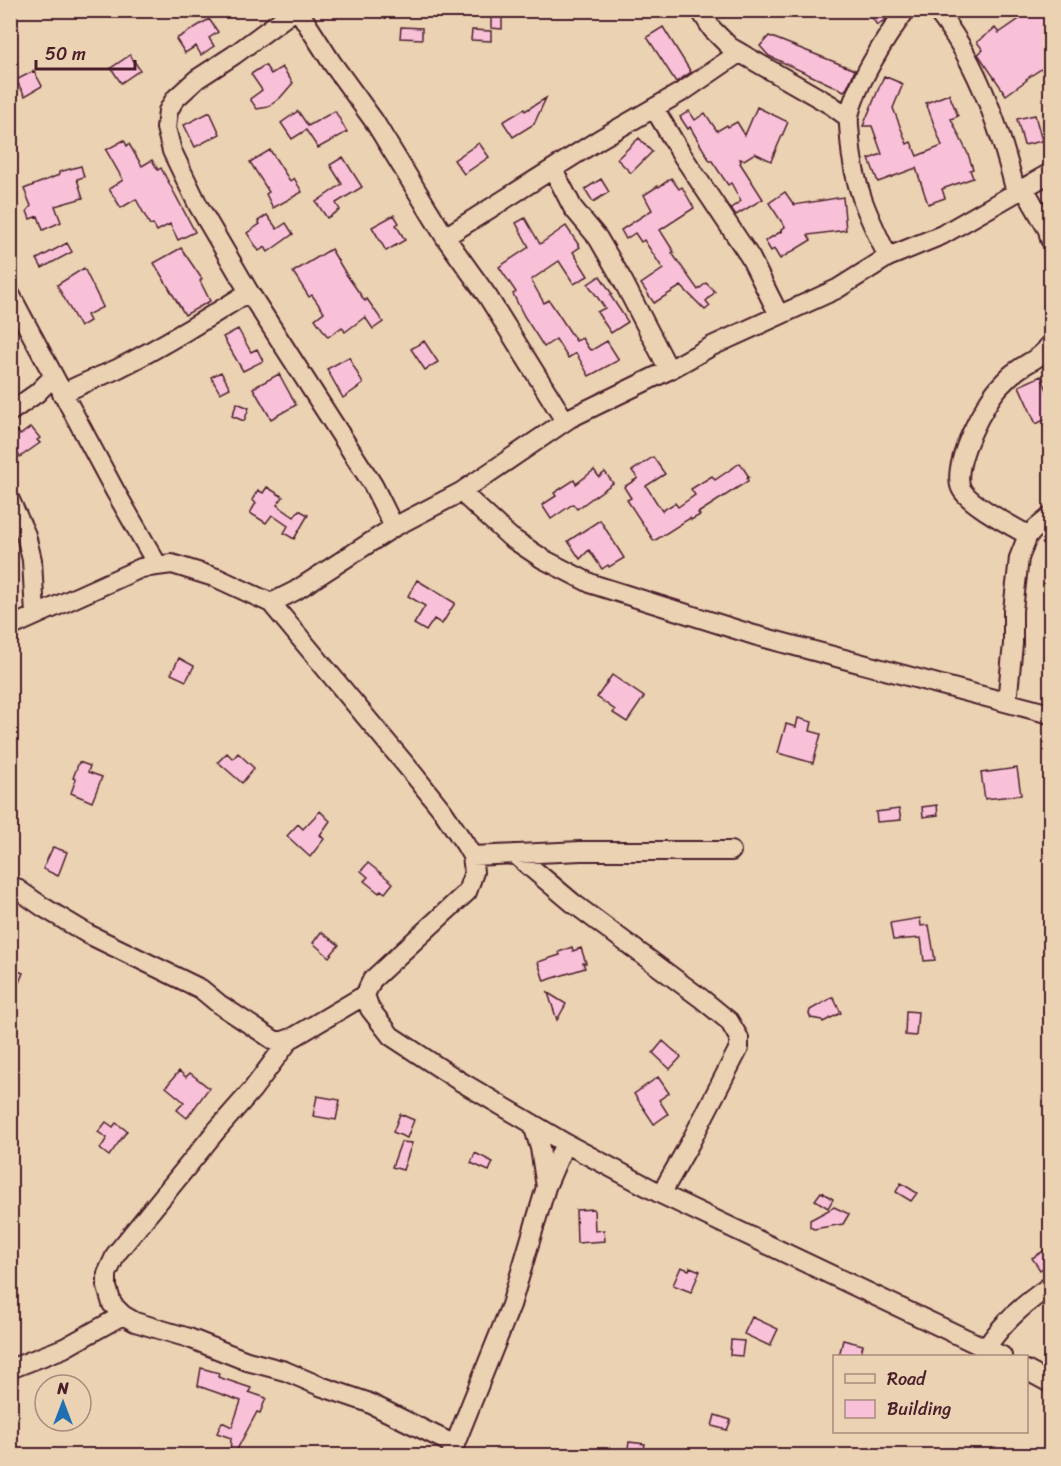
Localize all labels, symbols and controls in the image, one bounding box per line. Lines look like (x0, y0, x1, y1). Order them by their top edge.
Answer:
scale bar (36, 33, 135, 71)
text: 50 m (45, 38, 86, 70)
legend (833, 1355, 1028, 1433)
text: Road (887, 1363, 927, 1395)
north arrow (33, 1373, 93, 1433)
text: N (56, 1374, 69, 1403)
text: Building (887, 1393, 951, 1425)

